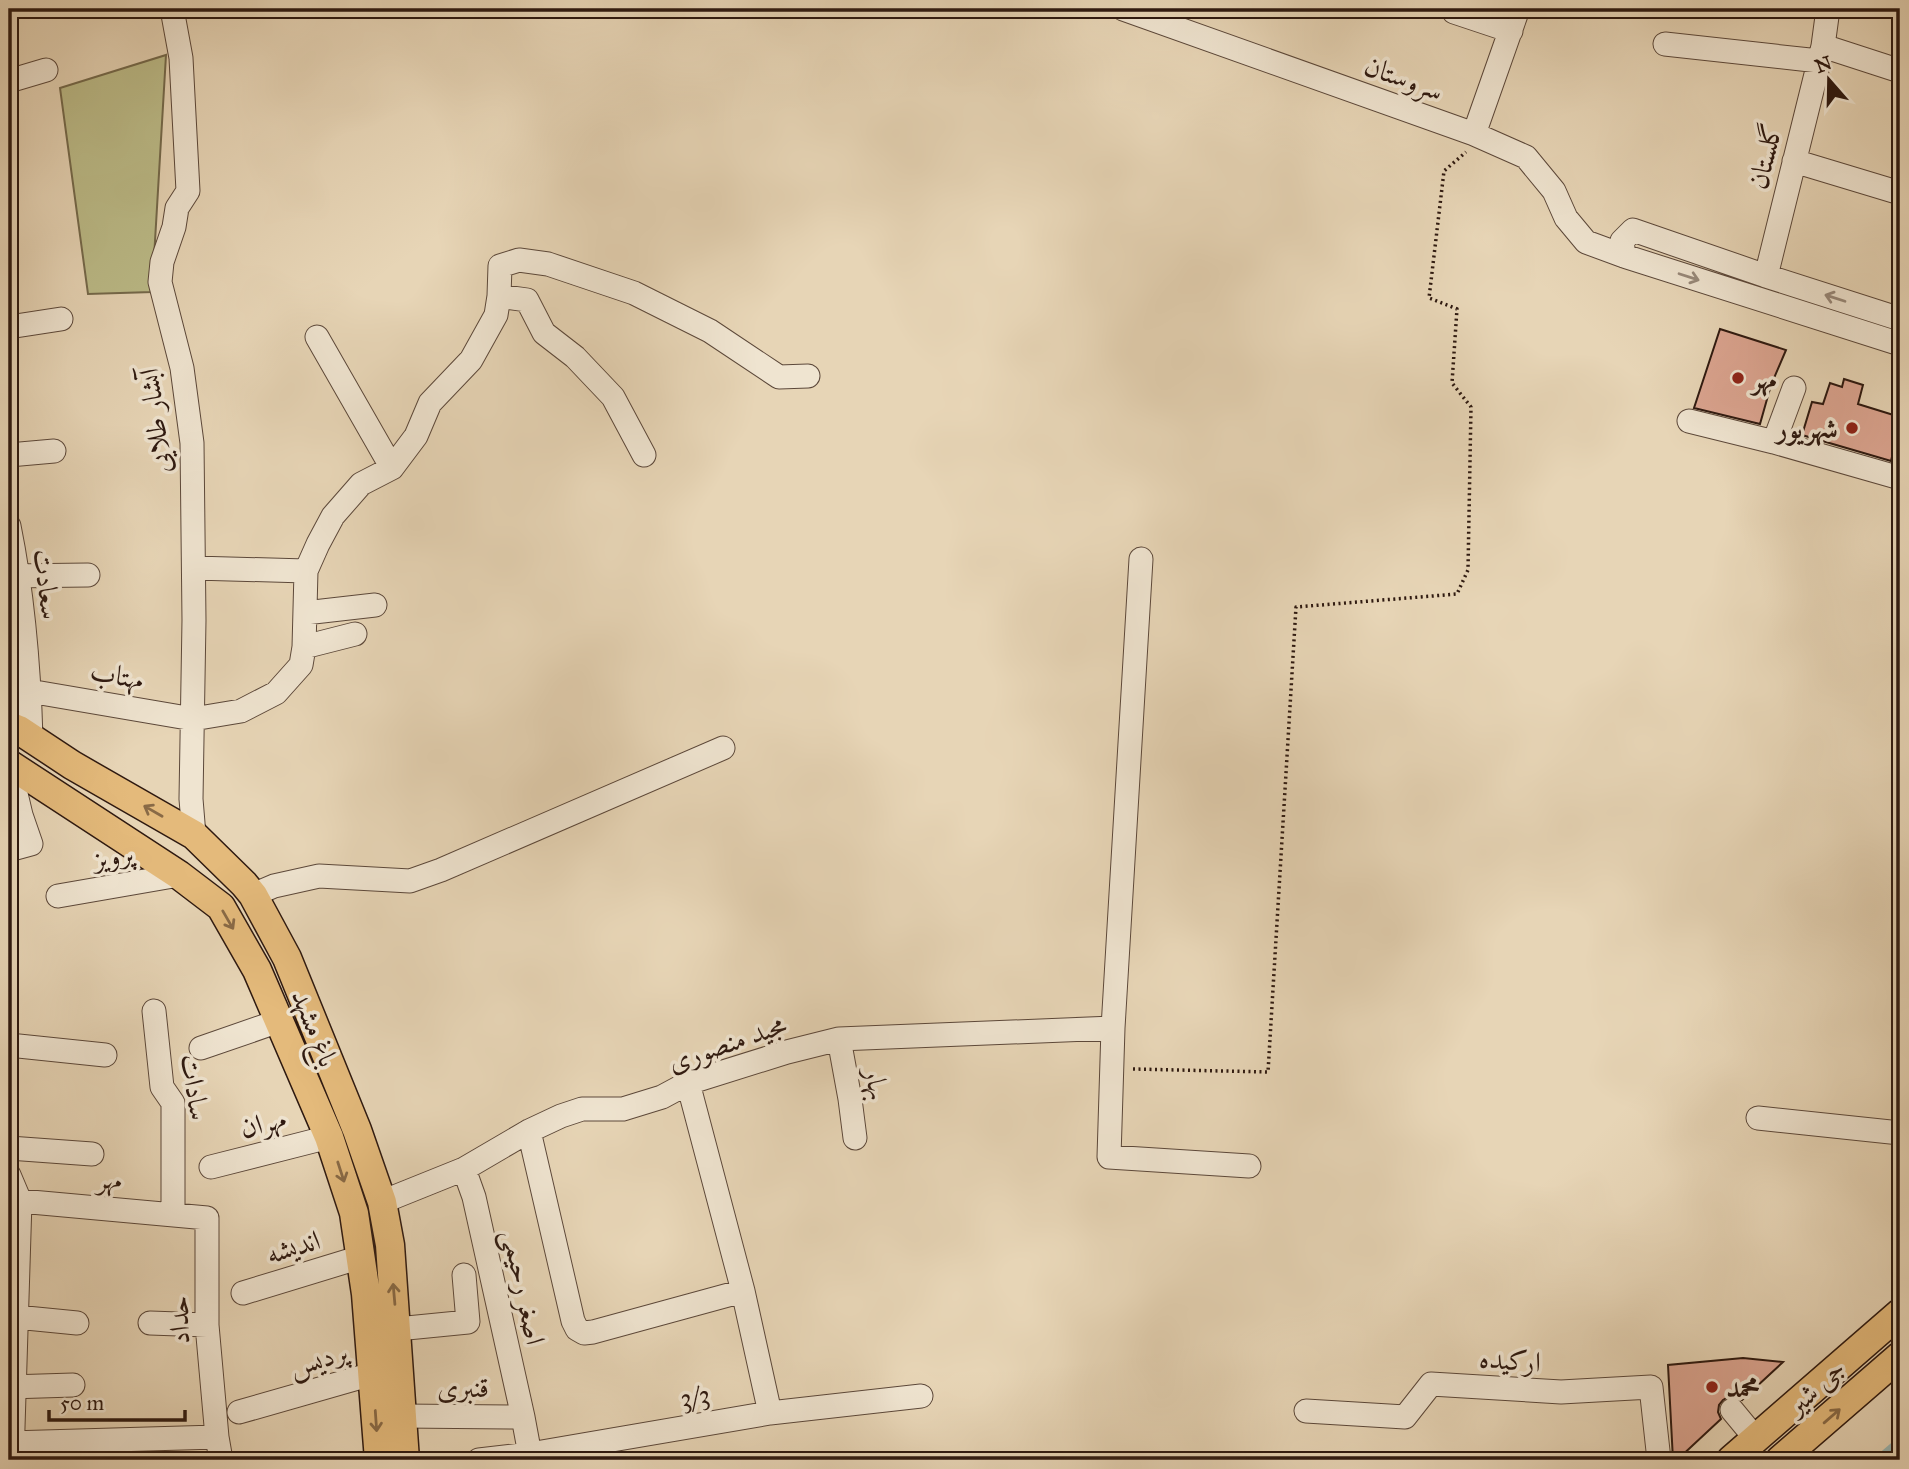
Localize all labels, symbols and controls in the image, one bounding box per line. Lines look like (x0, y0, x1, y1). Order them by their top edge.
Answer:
north arrow (1794, 46, 1864, 116)
street label: سروستان (1359, 48, 1448, 109)
text: N (1812, 51, 1835, 78)
street label: گلستان (1740, 119, 1790, 193)
one-way arrow (1678, 271, 1700, 284)
one-way arrow (1825, 291, 1847, 304)
place label: مهر (1749, 361, 1777, 397)
street label: آبشار طلایی (131, 364, 180, 475)
marker: مهر (1730, 370, 1746, 386)
place label: شهریور (1773, 411, 1838, 447)
marker: شهریور (1844, 420, 1860, 436)
street label: سعادت (25, 547, 69, 621)
street label: مهتاب (87, 653, 147, 698)
one-way arrow (143, 804, 163, 818)
street label: پرویز (87, 835, 139, 878)
one-way arrow (222, 910, 236, 930)
street label: باغ مشهد (278, 984, 346, 1074)
street label: مجید منصوری (663, 1006, 791, 1080)
street label: سادات (172, 1051, 218, 1123)
street label: بهار (855, 1062, 897, 1103)
street label: مهران (236, 1100, 290, 1147)
street label: مهر (93, 1160, 124, 1198)
one-way arrow (335, 1161, 348, 1183)
street label: اندیشه (262, 1222, 324, 1272)
street label: اصغر رحیمی (493, 1226, 553, 1348)
one-way arrow (387, 1284, 400, 1306)
street label: حداد (161, 1295, 197, 1345)
street label: پردیس (285, 1333, 354, 1385)
street label: ارکیده (1478, 1340, 1542, 1380)
street label: جی شیر (1777, 1352, 1853, 1424)
street label: قنبری (437, 1370, 489, 1405)
place label: محمد (1726, 1370, 1760, 1405)
street label: 3/3 (677, 1376, 713, 1416)
scale bar (49, 1378, 186, 1422)
marker: محمد (1704, 1379, 1720, 1395)
text: 50 m (60, 1390, 105, 1416)
one-way arrow (1823, 1407, 1840, 1424)
one-way arrow (370, 1409, 383, 1432)

